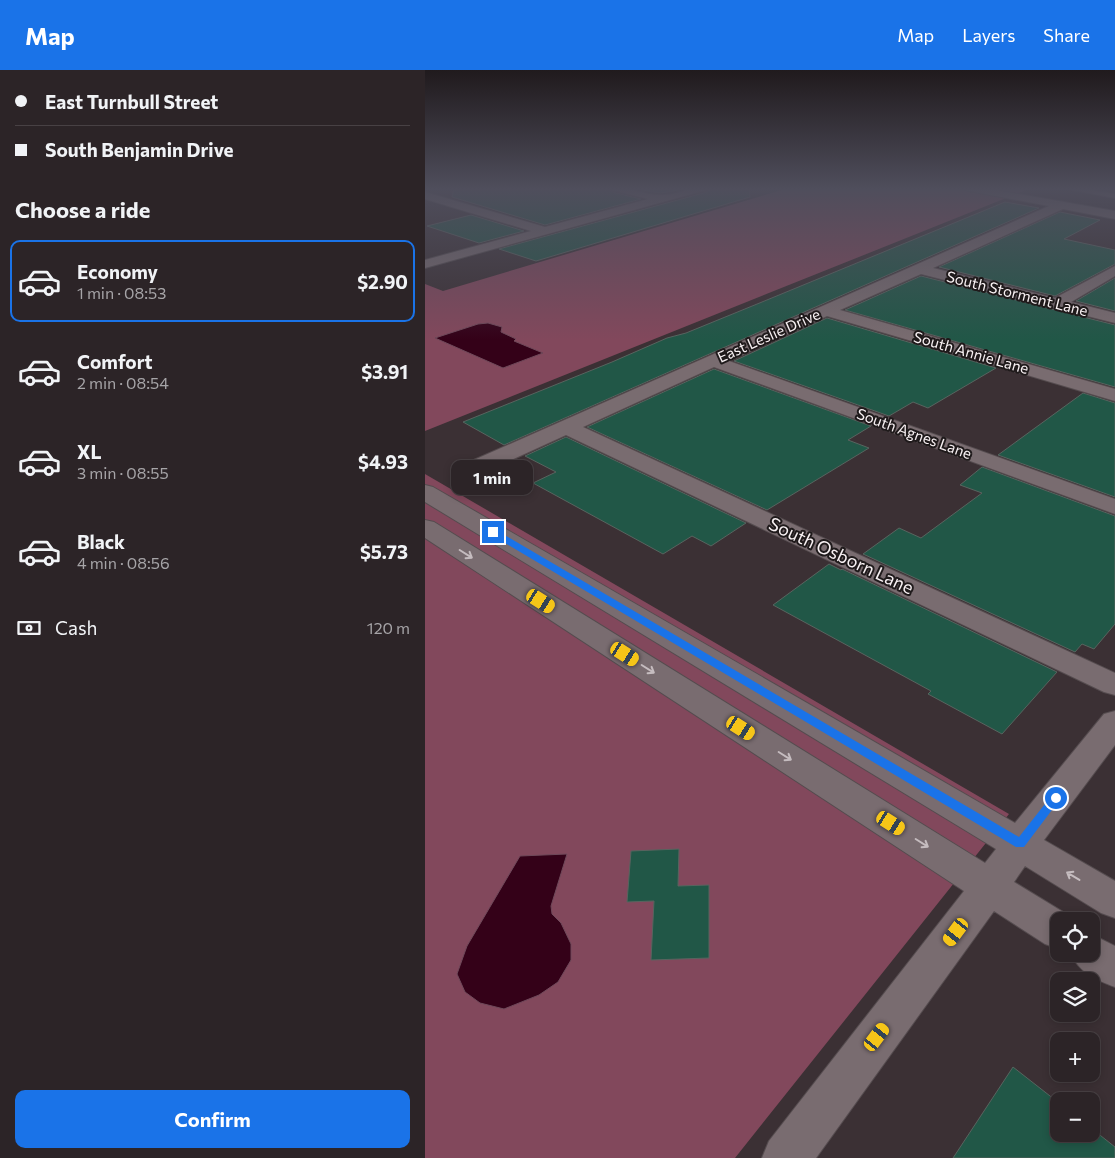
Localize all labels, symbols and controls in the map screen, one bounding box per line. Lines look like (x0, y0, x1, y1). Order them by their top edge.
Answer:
text: Map (25, 21, 75, 50)
text: Map (897, 24, 934, 46)
text: Layers (962, 24, 1015, 46)
text: Share (1043, 24, 1090, 46)
text: East Turnbull Street (45, 90, 218, 113)
text: South Benjamin Drive (45, 138, 234, 161)
text: Choose a ride (15, 196, 150, 223)
icon: car (17, 259, 62, 304)
text: Economy (77, 260, 158, 283)
street label: South Storment Lane (945, 267, 1090, 319)
text: $2.90 (357, 270, 408, 293)
text: 1 min · 08:53 (77, 283, 166, 302)
street label: East Leslie Drive (714, 304, 823, 366)
street label: South Annie Lane (912, 327, 1031, 377)
icon: car (17, 349, 62, 394)
text: Comfort (77, 350, 153, 373)
text: $3.91 (361, 360, 408, 383)
text: 2 min · 08:54 (77, 373, 169, 392)
street label: South Agnes Lane (854, 404, 974, 462)
icon: car (17, 439, 62, 484)
text: XL (77, 440, 102, 463)
text: $4.93 (358, 450, 408, 473)
callout: 1 min (452, 460, 534, 494)
text: 3 min · 08:55 (77, 463, 169, 482)
text: 1 min (473, 468, 511, 487)
street label: South Osborn Lane (765, 512, 917, 598)
route end (482, 521, 504, 543)
icon: car (17, 529, 62, 574)
text: Black (77, 530, 125, 553)
text: $5.73 (360, 540, 408, 563)
one-way arrow (459, 549, 473, 559)
text: 4 min · 08:56 (77, 553, 170, 572)
car (524, 587, 557, 615)
icon: cash (15, 614, 43, 642)
text: Cash (55, 616, 97, 639)
text: 120 m (367, 618, 410, 637)
car (608, 640, 641, 668)
one-way arrow (640, 664, 654, 674)
car (724, 714, 757, 742)
one-way arrow (778, 750, 792, 761)
route start (1045, 787, 1067, 809)
car (874, 809, 907, 837)
one-way arrow (915, 838, 929, 848)
one-way arrow (1067, 871, 1081, 881)
map controls (1050, 912, 1100, 1142)
button: locate (1050, 912, 1100, 962)
car (940, 916, 971, 948)
button: layers (1050, 972, 1100, 1022)
car (861, 1021, 892, 1053)
button: + (1050, 1032, 1100, 1082)
button: Confirm (15, 1090, 410, 1148)
button: − (1050, 1092, 1100, 1142)

